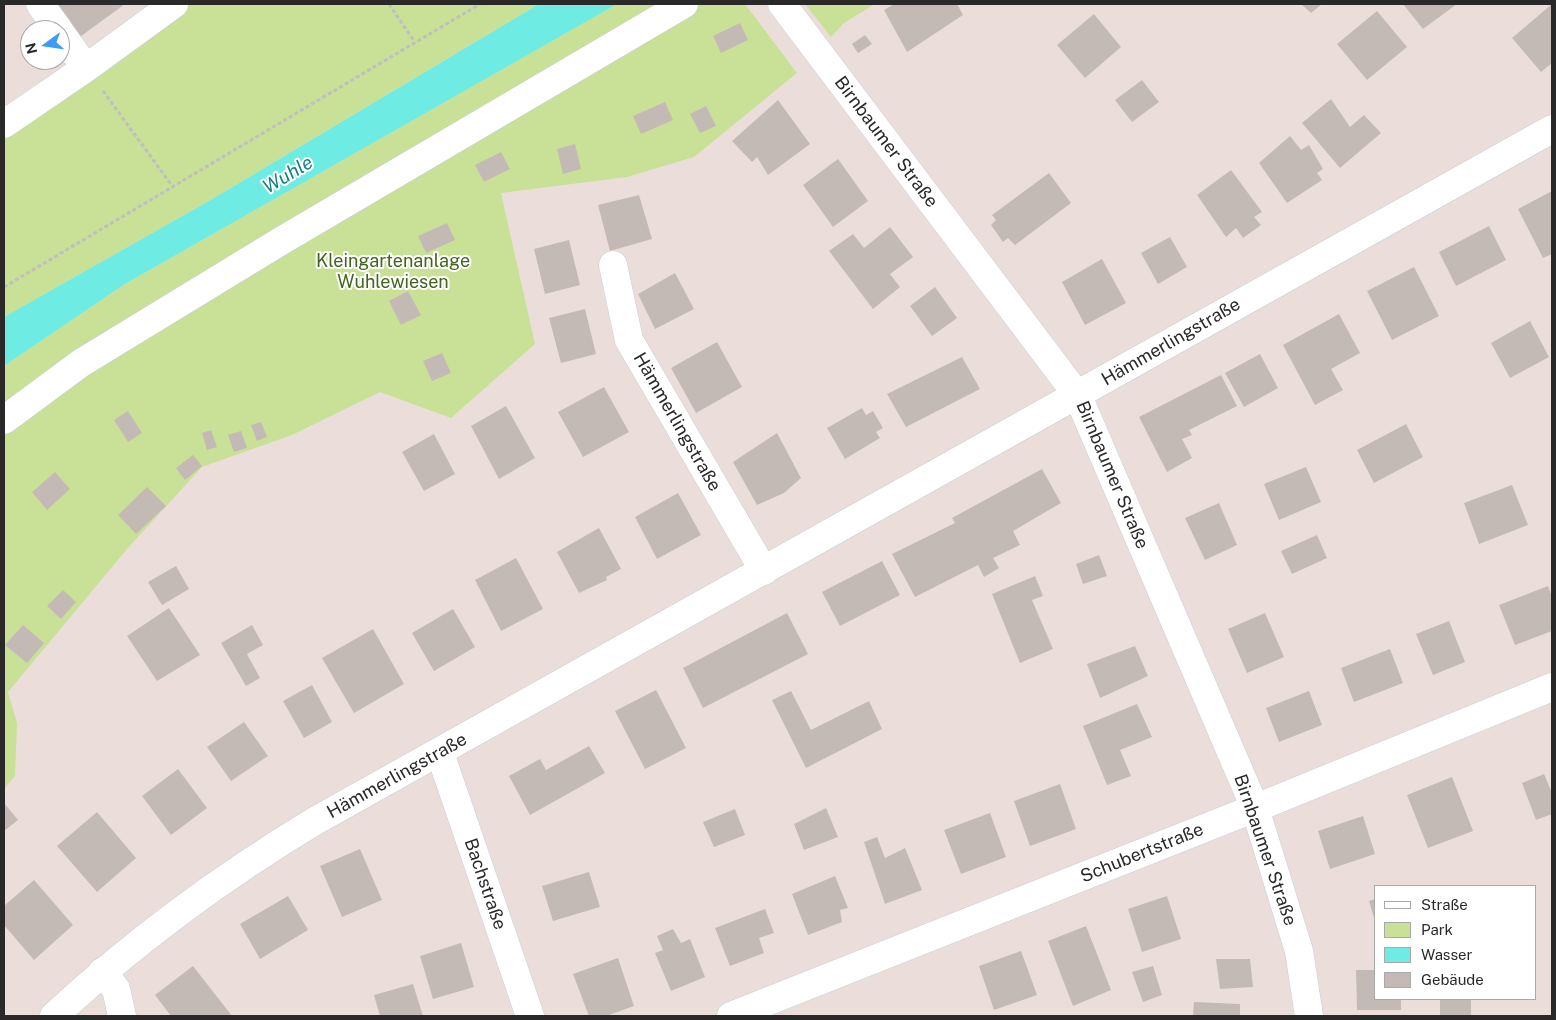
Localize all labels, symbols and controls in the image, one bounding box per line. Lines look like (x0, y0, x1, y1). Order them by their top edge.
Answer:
north arrow (20, 20, 70, 70)
text: N (22, 41, 41, 56)
street label: Birnbaumer Straße (830, 72, 942, 212)
water label: Wuhle (259, 151, 317, 199)
park label: Kleingartenanlage Wuhlewiesen (316, 250, 470, 292)
street label: Hämmerlingstraße (1098, 293, 1244, 391)
street label: Hämmerlingstraße (628, 349, 726, 495)
street label: Birnbaumer Straße (1071, 398, 1153, 552)
street label: Hämmerlingstraße (323, 729, 471, 823)
street label: Birnbaumer Straße (1229, 772, 1301, 928)
street label: Schubertstraße (1077, 819, 1207, 887)
street label: Bachstraße (459, 835, 511, 933)
legend (1374, 885, 1536, 1000)
text: Straße (1421, 896, 1468, 913)
text: Park (1421, 921, 1453, 938)
text: Wasser (1421, 946, 1472, 963)
text: Gebäude (1421, 971, 1484, 988)

